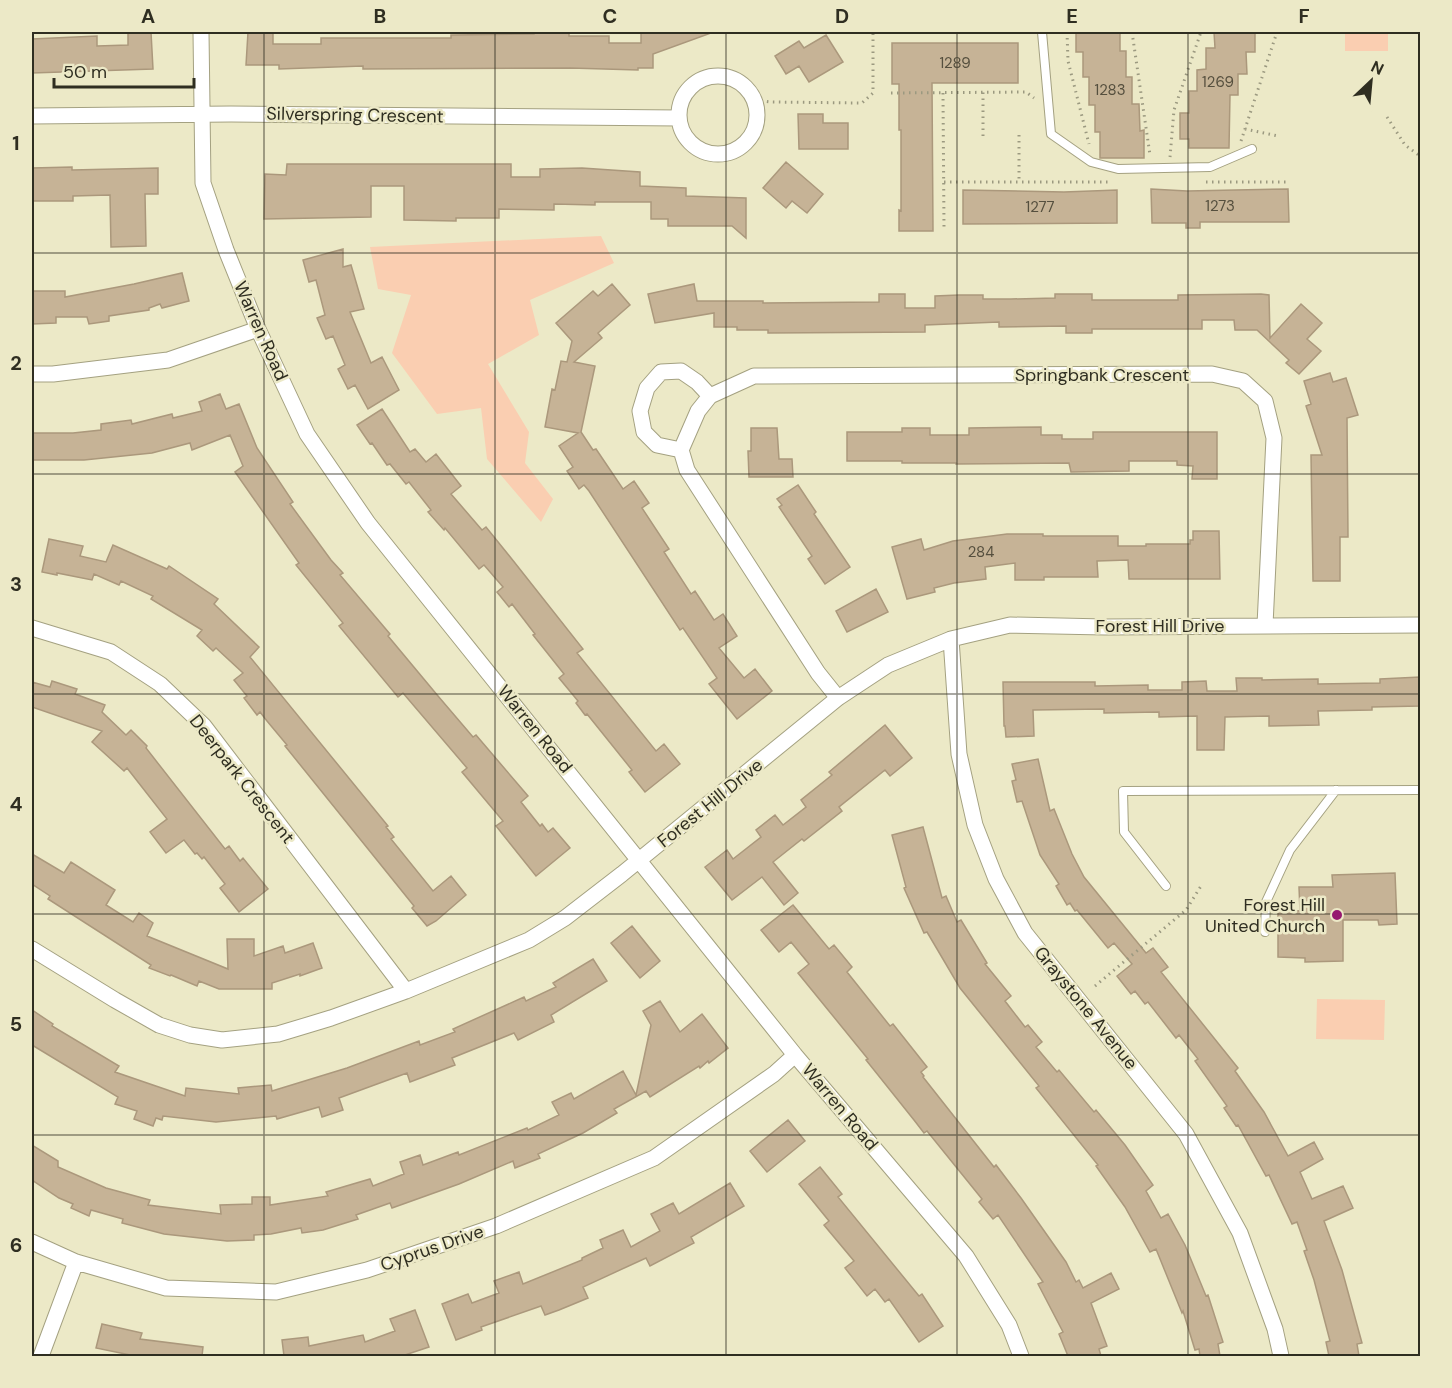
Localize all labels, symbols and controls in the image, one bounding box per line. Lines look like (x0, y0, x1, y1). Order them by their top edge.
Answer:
text: A (141, 3, 155, 29)
text: B (374, 3, 386, 29)
text: C (603, 3, 617, 29)
text: D (835, 3, 849, 29)
text: E (1066, 3, 1078, 29)
text: F (1298, 3, 1310, 29)
scale bar (54, 51, 194, 89)
north arrow (1341, 51, 1401, 111)
house number: 1289 (939, 53, 971, 73)
text: N (1368, 56, 1387, 80)
text: 50 m (63, 60, 107, 84)
house number: 1269 (1202, 72, 1234, 92)
house number: 1283 (1094, 80, 1126, 100)
street label: Silverspring Crescent (266, 101, 444, 129)
text: 1 (12, 130, 20, 156)
house number: 1273 (1205, 196, 1235, 216)
house number: 1277 (1025, 197, 1055, 217)
street label: Warren Road (228, 277, 294, 385)
text: 2 (10, 350, 22, 376)
street label: Springbank Crescent (1015, 363, 1189, 387)
house number: 284 (968, 542, 994, 562)
text: 3 (10, 571, 22, 597)
street label: Forest Hill Drive (1096, 614, 1224, 638)
street label: Warren Road (492, 680, 578, 778)
street label: Deerpark Crescent (184, 710, 300, 848)
street label: Forest Hill Drive (652, 753, 768, 853)
text: 4 (10, 791, 23, 817)
place label: Forest Hill United Church (1205, 893, 1325, 938)
marker: Forest Hill United Church (1330, 908, 1344, 922)
street label: Graystone Avenue (1029, 941, 1143, 1075)
text: 5 (10, 1011, 22, 1037)
street label: Warren Road (797, 1058, 883, 1156)
street label: Cyprus Drive (377, 1219, 487, 1277)
text: 6 (10, 1232, 22, 1258)

